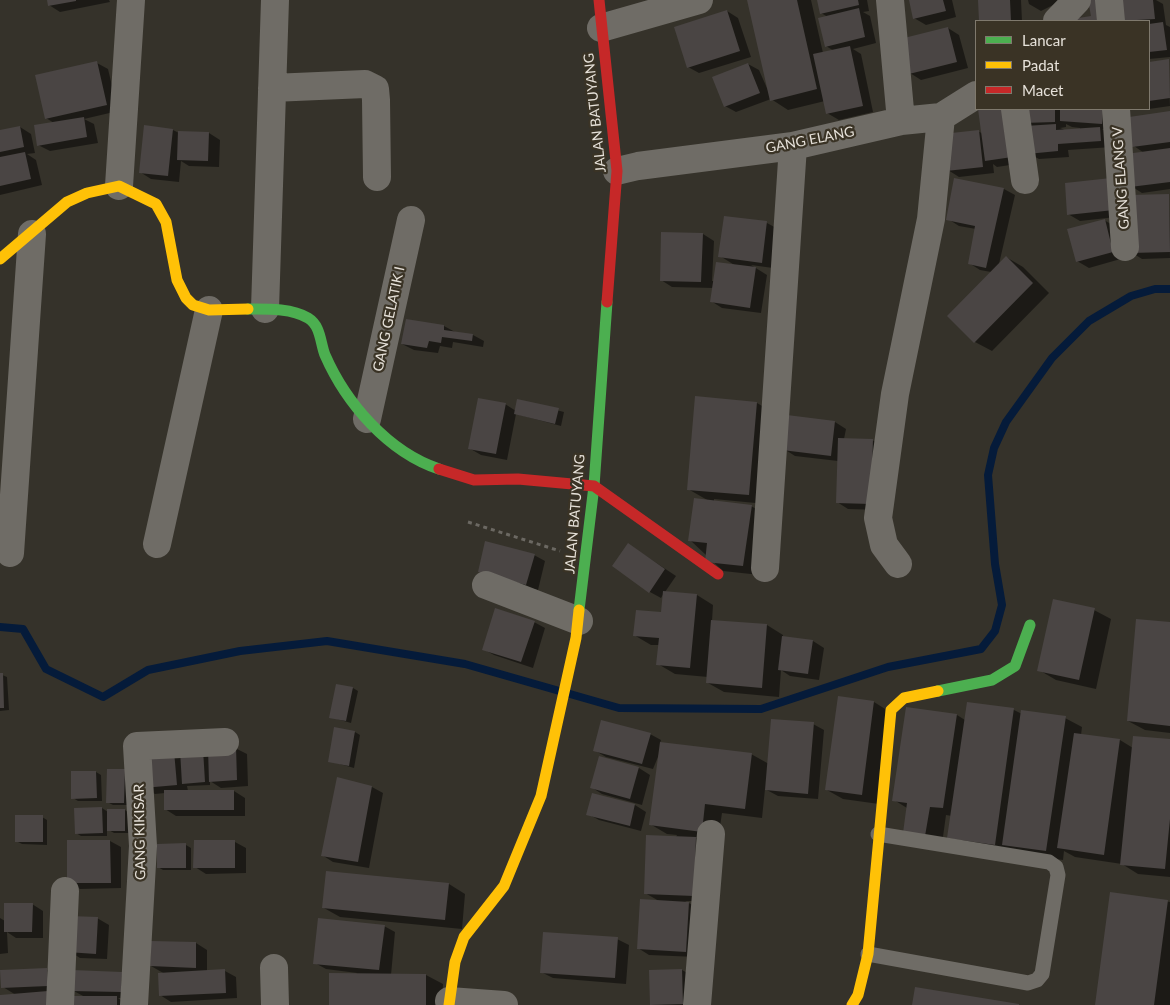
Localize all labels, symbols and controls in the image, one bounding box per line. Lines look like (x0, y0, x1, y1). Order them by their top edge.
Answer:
legend (975, 20, 1150, 110)
text: Lancar (1022, 31, 1066, 49)
street label: JALAN BATUYANG (580, 52, 610, 174)
text: Padat (1022, 56, 1059, 74)
text: Macet (1022, 81, 1063, 99)
street label: GANG ELANG (764, 123, 856, 157)
street label: GANG ELANG V (1109, 126, 1133, 230)
street label: GANG GELATIK I (370, 265, 408, 373)
street label: JALAN BATUYANG (561, 453, 589, 575)
street label: GANG KIKISAR (131, 784, 149, 880)

